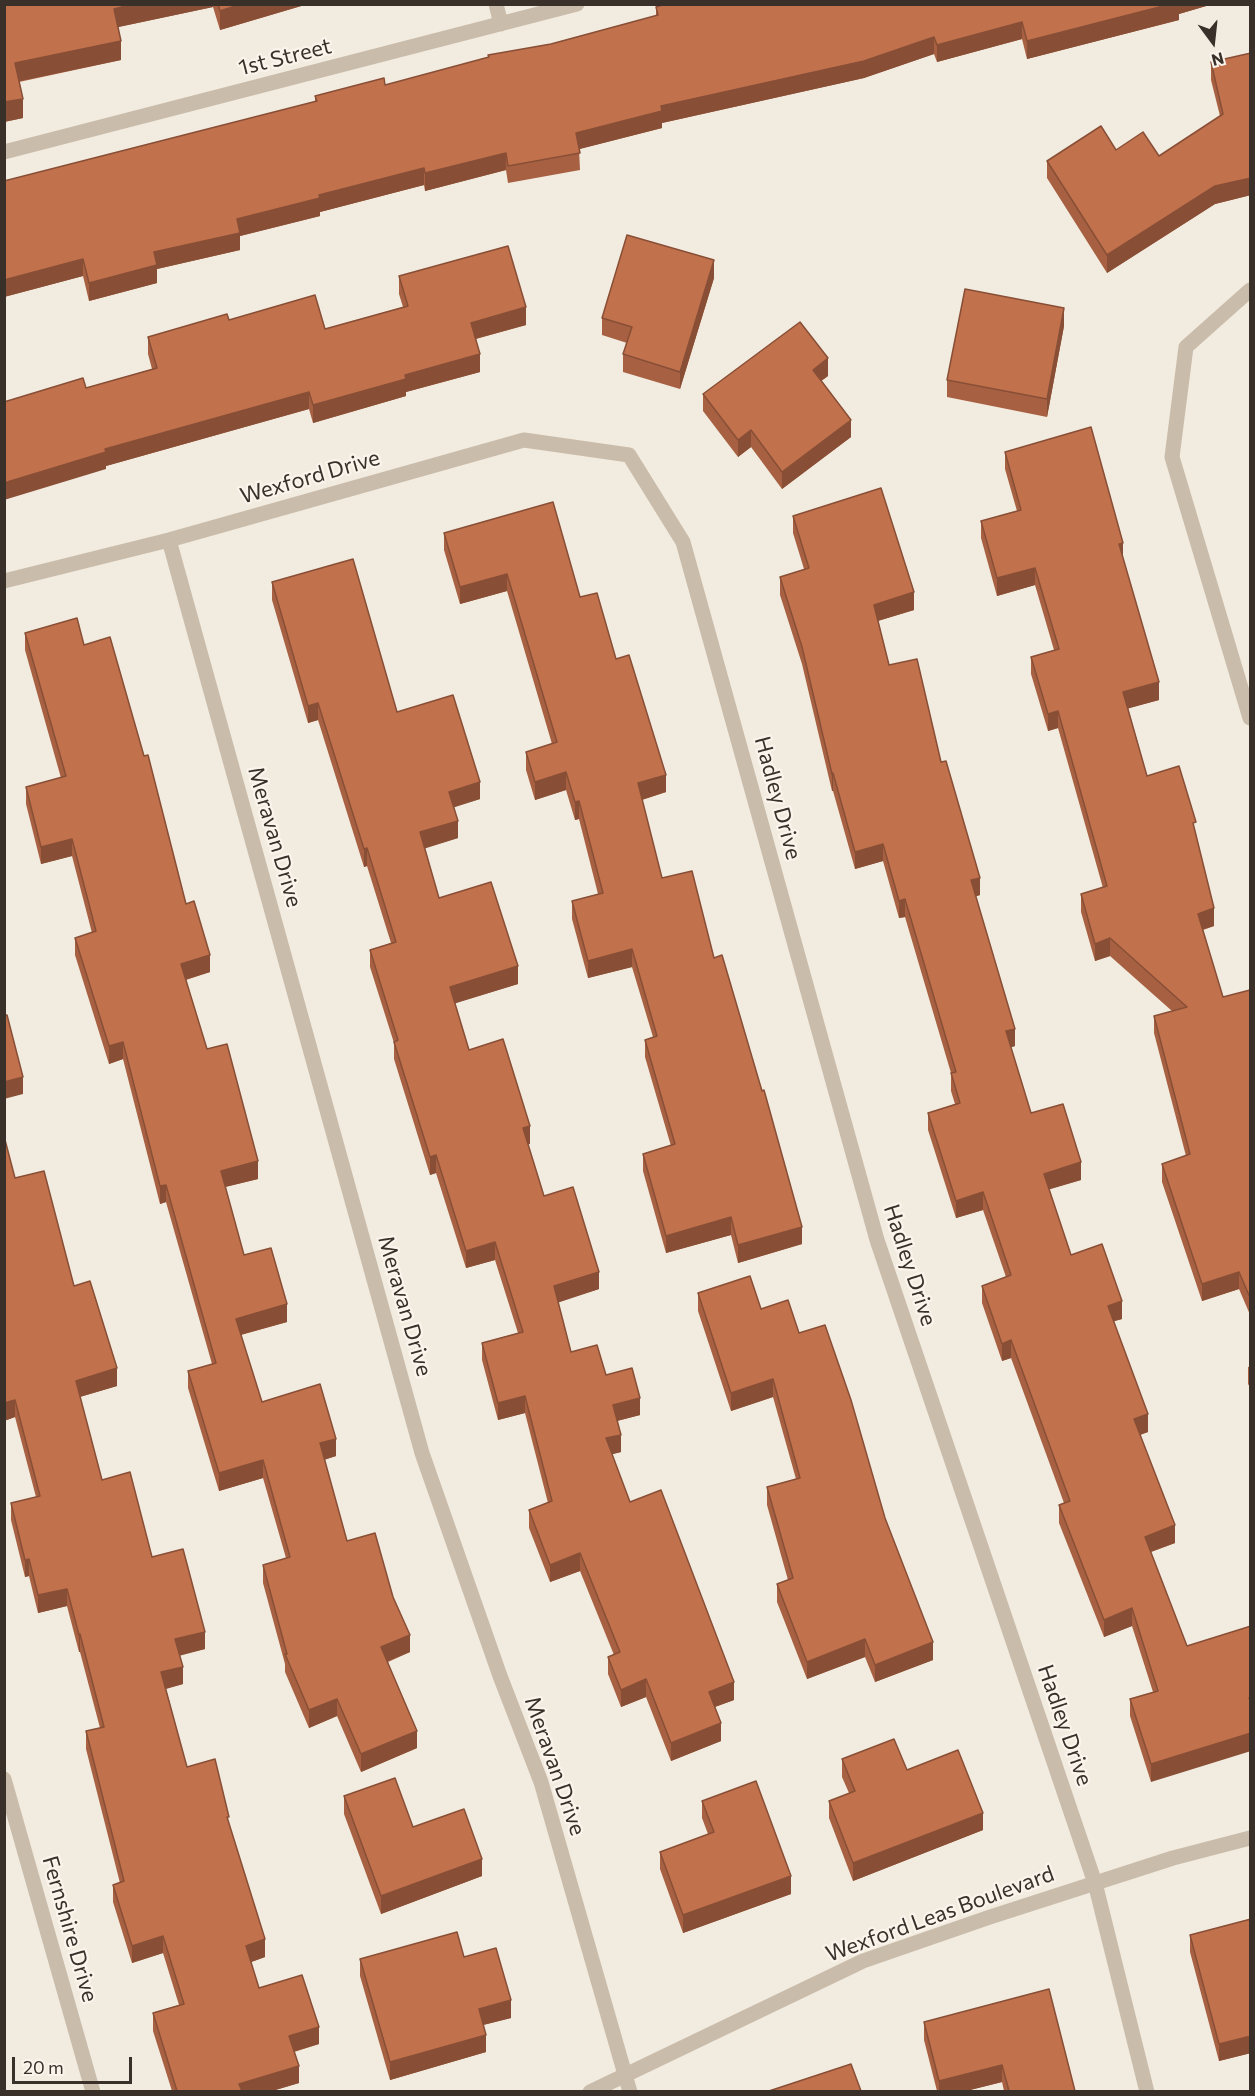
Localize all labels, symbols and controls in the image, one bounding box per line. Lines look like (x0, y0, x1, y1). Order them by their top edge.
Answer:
north arrow (1183, 12, 1243, 72)
street label: 1st Street (236, 33, 334, 81)
text: N (1210, 49, 1226, 71)
street label: Wexford Drive (237, 444, 383, 510)
street label: Hadley Drive (749, 734, 807, 862)
street label: Meravan Drive (242, 764, 308, 910)
street label: Hadley Drive (878, 1201, 942, 1329)
street label: Meravan Drive (372, 1233, 438, 1379)
street label: Hadley Drive (1032, 1661, 1098, 1789)
street label: Meravan Drive (519, 1693, 591, 1839)
street label: Fernshire Drive (37, 1853, 103, 2005)
street label: Wexford Leas Boulevard (822, 1860, 1058, 1968)
scale bar (15, 2045, 135, 2083)
text: 20 m (23, 2056, 64, 2078)

